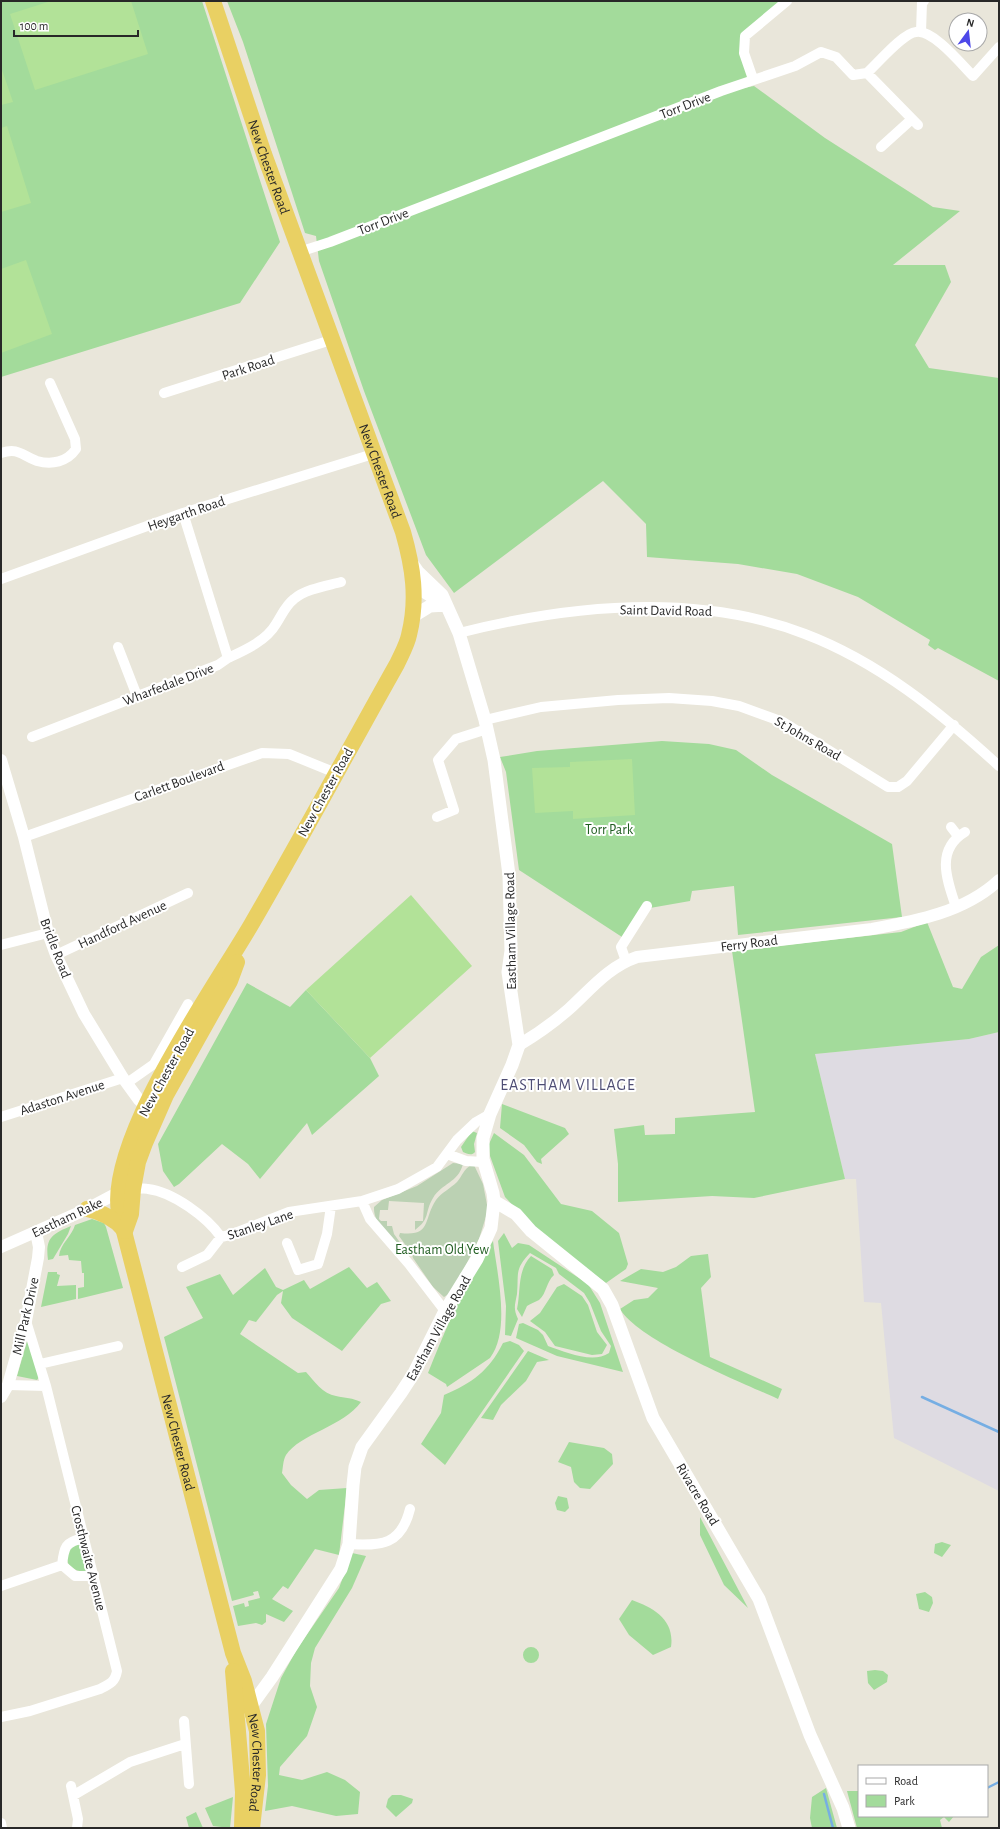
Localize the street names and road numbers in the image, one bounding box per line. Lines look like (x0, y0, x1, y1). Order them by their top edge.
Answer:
street label: Torr Drive (658, 90, 713, 122)
street label: New Chester Road (245, 118, 291, 216)
street label: Torr Drive (356, 206, 411, 238)
street label: Park Road (220, 353, 276, 383)
street label: New Chester Road (356, 422, 403, 520)
street label: Heygarth Road (146, 494, 227, 534)
street label: Saint David Road (620, 603, 712, 619)
street label: Wharfedale Drive (121, 661, 216, 709)
street label: St Johns Road (772, 714, 843, 763)
street label: New Chester Road (296, 746, 356, 839)
street label: Carlett Boulevard (133, 759, 226, 805)
street label: Eastham Village Road (503, 872, 519, 990)
street label: Handford Avenue (76, 898, 169, 951)
street label: Bridle Road (37, 917, 73, 980)
street label: Ferry Road (720, 934, 778, 954)
street label: New Chester Road (137, 1026, 197, 1119)
street label: Adaston Avenue (18, 1078, 106, 1118)
street label: Eastham Rake (30, 1195, 105, 1240)
street label: Stanley Lane (226, 1207, 295, 1243)
street label: Eastham Village Road (404, 1274, 474, 1383)
street label: Mill Park Drive (10, 1276, 42, 1356)
street label: New Chester Road (158, 1393, 197, 1492)
street label: Rivacre Road (673, 1461, 721, 1528)
street label: Crosthwaite Avenue (68, 1504, 108, 1612)
street label: New Chester Road (245, 1712, 264, 1813)

